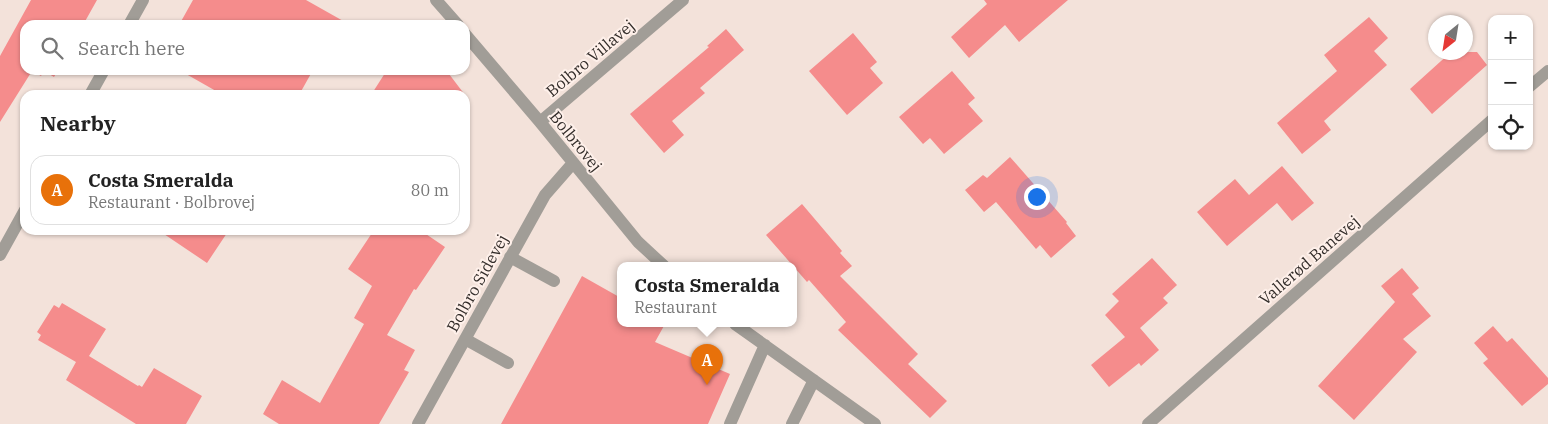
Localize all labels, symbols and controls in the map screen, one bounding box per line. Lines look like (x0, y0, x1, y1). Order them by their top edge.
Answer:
street label: Bolbro Villavej (542, 15, 638, 101)
north arrow (1428, 15, 1473, 60)
map controls (1488, 15, 1533, 150)
button: + (1488, 15, 1533, 60)
search box (20, 20, 470, 75)
icon: search (38, 34, 66, 62)
text: Search here (78, 36, 185, 60)
button: − (1488, 60, 1533, 105)
button: locate (1488, 105, 1533, 150)
street label: Bolbrovej (546, 107, 606, 175)
text: Nearby (40, 109, 116, 137)
text: Costa Smeralda (88, 168, 234, 192)
text: A (51, 180, 63, 200)
text: 80 m (411, 180, 449, 200)
your location (1024, 184, 1050, 210)
text: Restaurant · Bolbrovej (88, 192, 255, 212)
street label: Vallerød Banevej (1255, 211, 1363, 309)
street label: Bolbro Sidevej (442, 231, 512, 335)
popup (617, 262, 797, 327)
text: Costa Smeralda (634, 273, 780, 297)
text: Restaurant (634, 297, 717, 317)
pin: A (691, 344, 723, 385)

